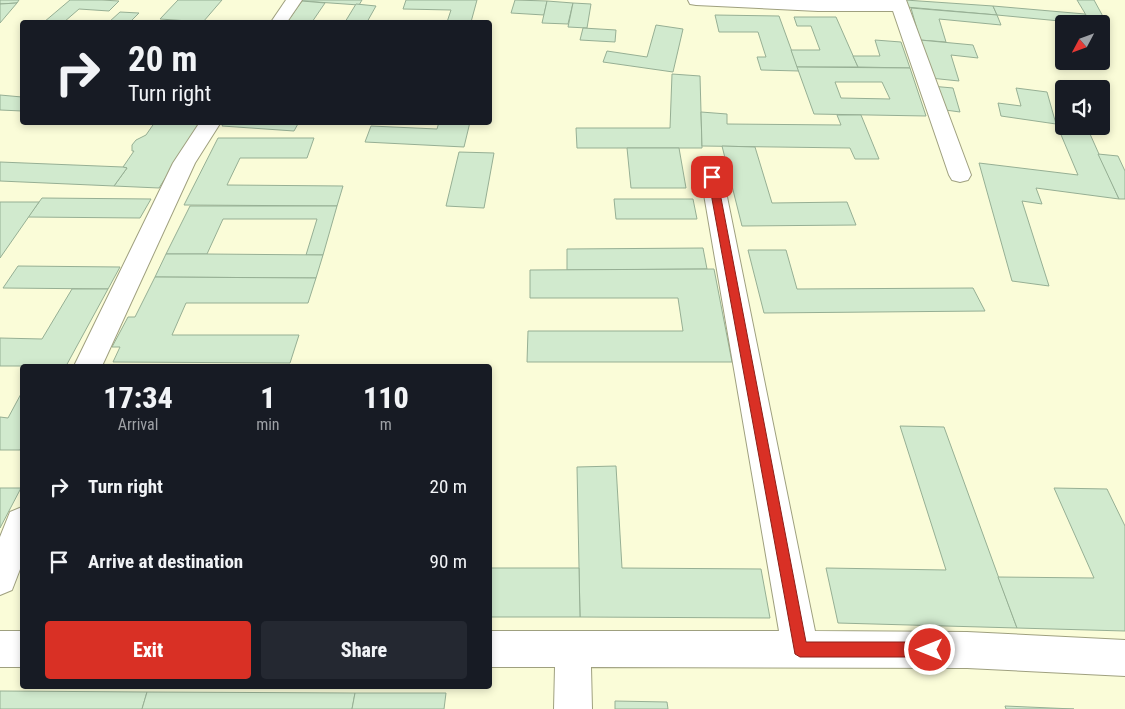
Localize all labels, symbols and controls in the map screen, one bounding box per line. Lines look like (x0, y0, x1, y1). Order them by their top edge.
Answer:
north arrow (1055, 15, 1110, 70)
map controls (1055, 15, 1110, 135)
text: 20 m (128, 39, 197, 80)
icon: right (45, 40, 110, 105)
button: sound (1055, 80, 1110, 135)
text: Turn right (128, 81, 211, 106)
pin (691, 156, 733, 198)
icon: arrive (698, 163, 726, 191)
text: 17:34 (103, 380, 173, 415)
text: 1 (260, 380, 275, 415)
text: 110 (363, 380, 409, 415)
text: Arrival (118, 415, 158, 434)
text: min (256, 415, 280, 434)
text: m (380, 415, 392, 434)
icon: right (45, 473, 73, 501)
text: Turn right (88, 475, 163, 498)
text: 20 m (430, 475, 467, 498)
icon: arrive (45, 548, 73, 576)
text: Arrive at destination (88, 550, 243, 573)
text: 90 m (430, 550, 467, 573)
button: Exit (45, 621, 251, 679)
button: Share (261, 621, 467, 679)
position arrow (903, 623, 955, 675)

